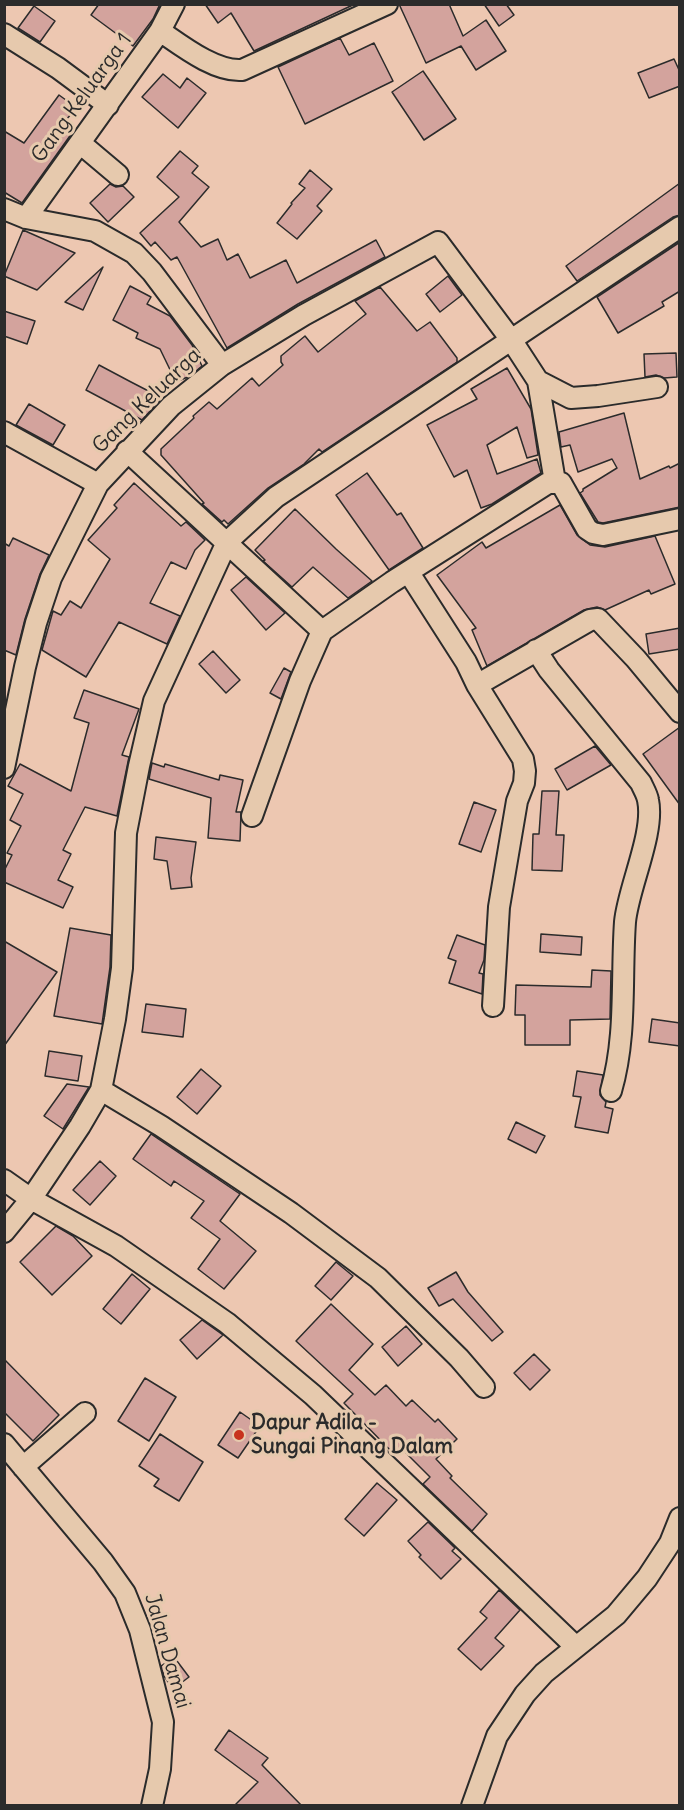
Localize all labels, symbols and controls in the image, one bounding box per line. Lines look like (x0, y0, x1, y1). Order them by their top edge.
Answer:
street label: Gang Keluarga 1 (27, 28, 137, 168)
street label: Gang Keluarga (88, 343, 206, 459)
place label: Dapur Adila - Sungai Pinang Dalam (251, 1410, 453, 1460)
marker: Dapur Adila - Sungai Pinang Dalam (232, 1428, 246, 1442)
street label: Jalan Damai (139, 1591, 195, 1711)

